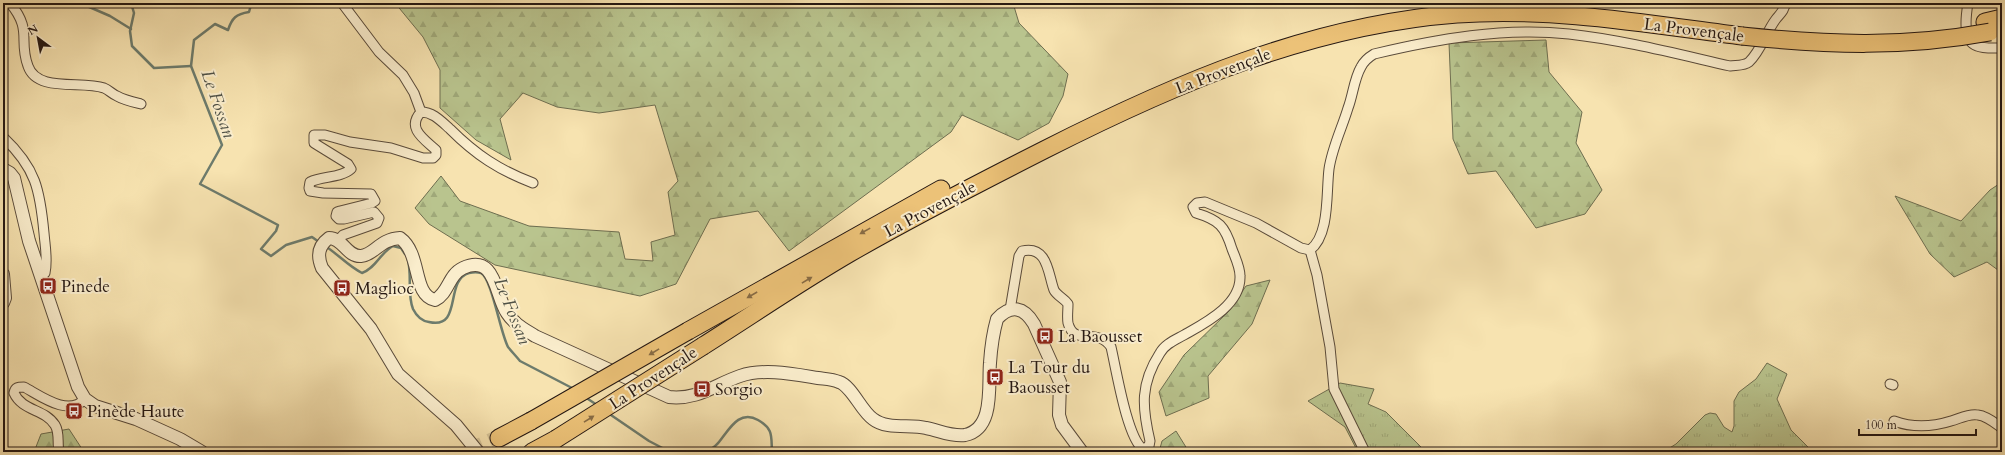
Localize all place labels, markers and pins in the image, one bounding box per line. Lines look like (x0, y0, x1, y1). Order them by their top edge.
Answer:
place label: Pinede (61, 275, 110, 298)
bus stop icon: Pinede (38, 276, 58, 296)
place label: Maglioc (355, 277, 414, 300)
bus stop icon: Maglioc (332, 278, 352, 298)
place label: La Baousset (1058, 325, 1143, 348)
bus stop icon: La Baousset (1035, 326, 1055, 346)
place label: La Tour du Baousset (1008, 356, 1090, 399)
bus stop icon: La Tour du Baousset (985, 367, 1005, 387)
place label: Sorgio (715, 378, 762, 401)
bus stop icon: Sorgio (692, 379, 712, 399)
place label: Pinède Haute (87, 400, 185, 423)
bus stop icon: Pinède Haute (64, 401, 84, 421)

